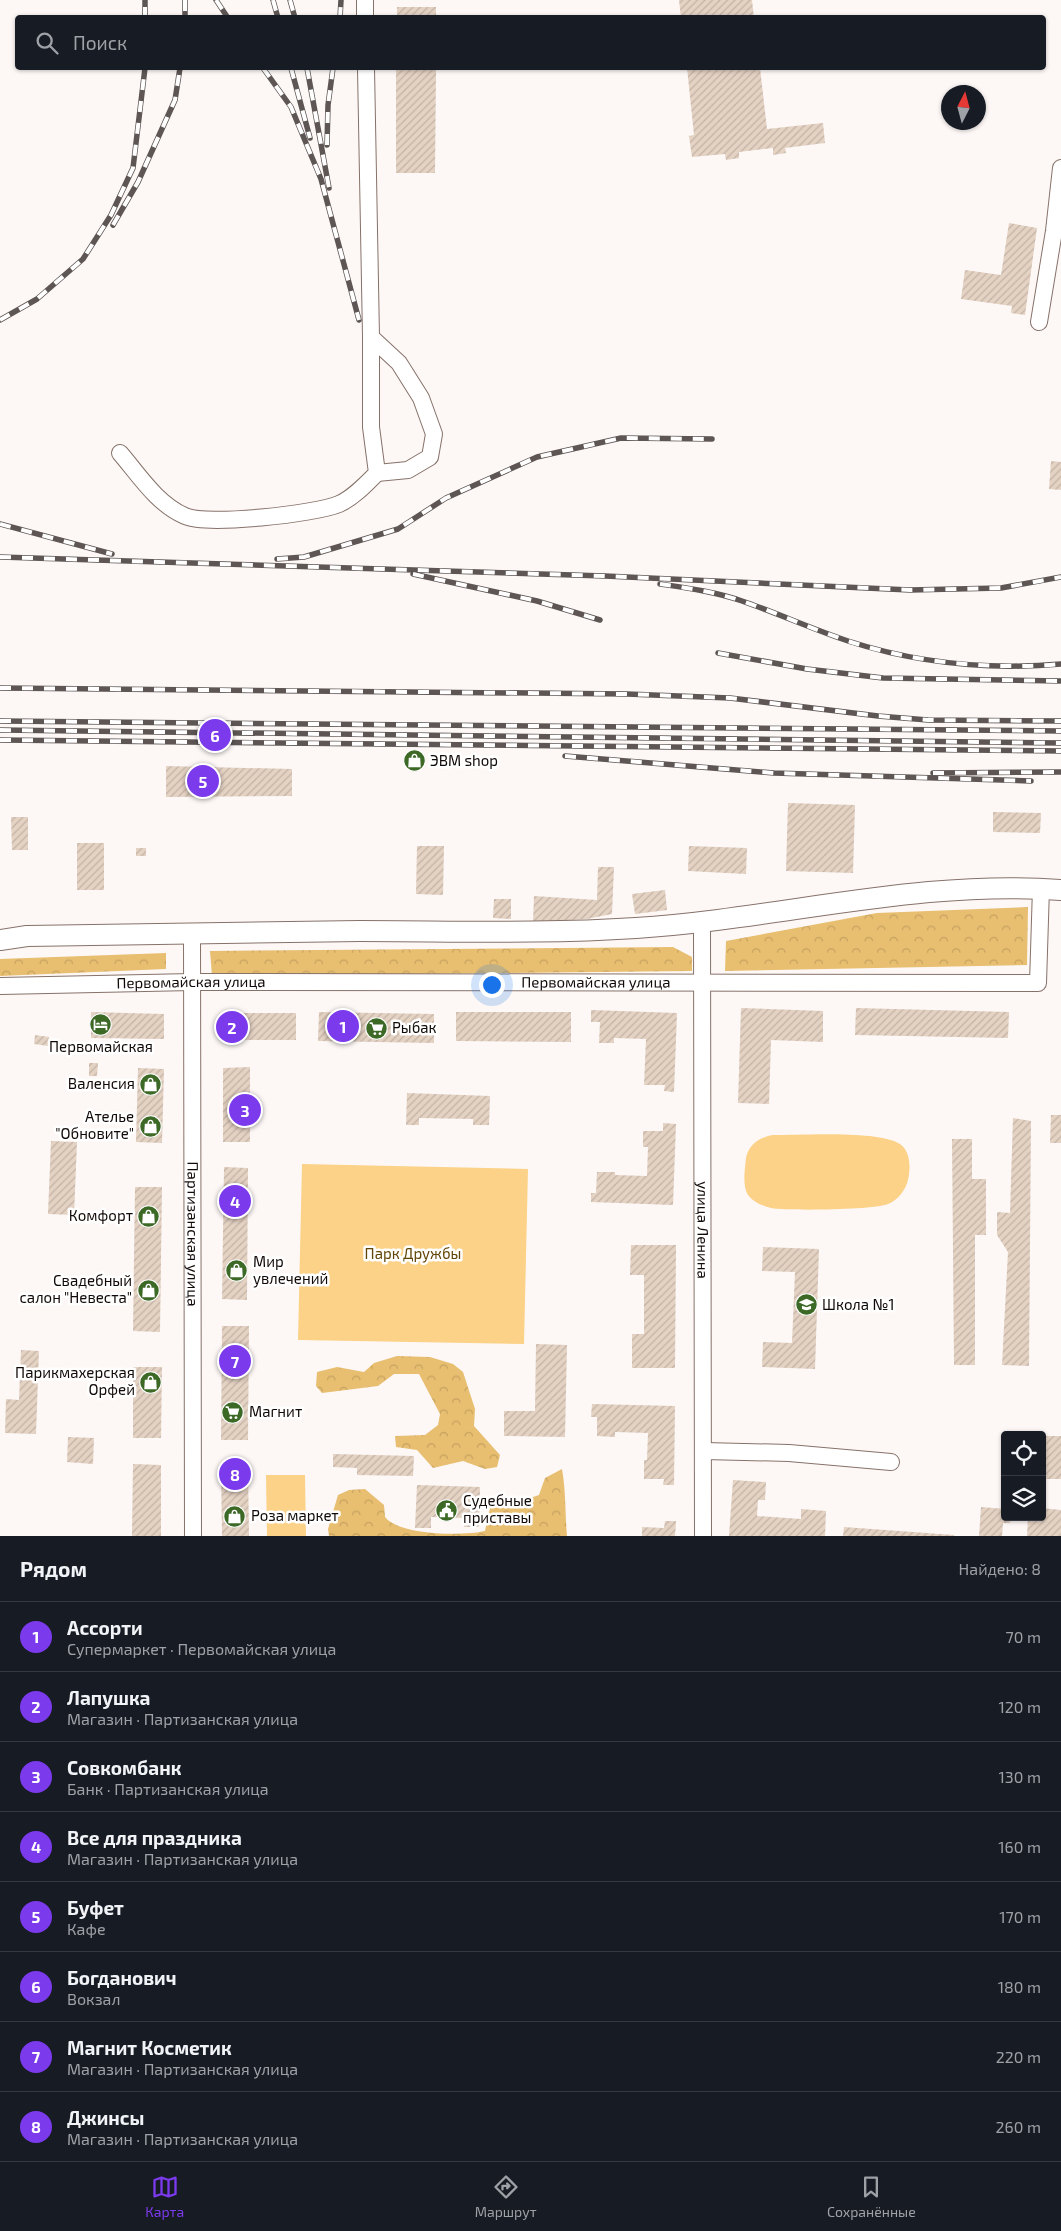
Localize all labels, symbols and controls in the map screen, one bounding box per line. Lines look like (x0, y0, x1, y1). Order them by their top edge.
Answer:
search box (15, 15, 1046, 70)
icon: search (33, 29, 61, 57)
text: Поиск (73, 31, 127, 54)
north arrow (941, 85, 986, 130)
pin: 6 (199, 716, 231, 754)
shop icon: ЭВМ shop (402, 749, 426, 773)
place label: ЭВМ shop (430, 751, 498, 769)
pin: 5 (187, 762, 219, 800)
street label: Первомайская улица (116, 972, 266, 992)
your location (479, 972, 505, 998)
street label: Первомайская улица (521, 972, 671, 992)
pin: 1 (327, 1007, 359, 1045)
pin: 2 (216, 1008, 248, 1046)
hotel icon: Первомайская (89, 1012, 113, 1036)
supermarket icon: Рыбак (364, 1016, 388, 1040)
place label: Рыбак (392, 1018, 437, 1036)
place label: Первомайская (49, 1037, 153, 1055)
shop icon: Валенсия (139, 1072, 163, 1096)
place label: Валенсия (68, 1074, 135, 1092)
pin: 3 (229, 1091, 261, 1129)
place label: Ателье "Обновите" (55, 1107, 134, 1142)
shop icon: Ателье "Обновите" (138, 1114, 162, 1138)
street label: Партизанская улица (184, 1162, 203, 1306)
street label: улица Ленина (693, 1181, 713, 1279)
pin: 4 (219, 1182, 251, 1220)
shop icon: Комфорт (137, 1204, 161, 1228)
place label: Комфорт (69, 1206, 133, 1224)
park label: Парк Дружбы (365, 1244, 461, 1263)
place label: Мир увлечений (253, 1252, 328, 1288)
shop icon: Мир увлечений (225, 1259, 249, 1283)
place label: Свадебный салон "Невеста" (19, 1271, 132, 1306)
shop icon: Свадебный салон "Невеста" (136, 1278, 160, 1302)
school or university icon: Школа №1 (794, 1293, 818, 1317)
place label: Школа №1 (822, 1295, 894, 1313)
pin: 7 (219, 1342, 251, 1380)
place label: Парикмахерская Орфей (15, 1363, 135, 1398)
shop icon: Парикмахерская Орфей (139, 1370, 163, 1394)
supermarket icon: Магнит (221, 1400, 245, 1424)
place label: Магнит (249, 1402, 302, 1420)
map controls (1001, 1431, 1046, 1521)
button: locate (1001, 1431, 1046, 1476)
pin: 8 (219, 1455, 251, 1493)
button: layers (1001, 1476, 1046, 1521)
place label: Судебные приставы (463, 1491, 532, 1526)
public building icon: Судебные приставы (435, 1498, 459, 1522)
shop icon: Роза маркет (223, 1504, 247, 1528)
place label: Роза маркет (251, 1506, 339, 1524)
text: Рядом (20, 1556, 87, 1581)
text: Найдено: 8 (959, 1559, 1041, 1578)
text: Ассорти (67, 1616, 143, 1639)
text: 1 (33, 1627, 39, 1646)
text: 70 m (1006, 1627, 1041, 1646)
text: Супермаркет · Первомайская улица (67, 1639, 336, 1658)
text: Лапушка (67, 1686, 151, 1709)
text: 2 (31, 1697, 41, 1716)
text: 120 m (998, 1697, 1041, 1716)
text: Магазин · Партизанская улица (67, 1709, 298, 1728)
text: Совкомбанк (67, 1756, 181, 1779)
text: 3 (31, 1767, 41, 1786)
text: 130 m (999, 1767, 1041, 1786)
text: Банк · Партизанская улица (67, 1779, 269, 1798)
text: Все для праздника (67, 1826, 242, 1849)
text: 4 (31, 1837, 41, 1856)
text: 160 m (998, 1837, 1041, 1856)
text: Магазин · Партизанская улица (67, 1849, 298, 1868)
text: Буфет (67, 1896, 124, 1919)
text: 5 (32, 1907, 40, 1926)
text: 170 m (999, 1907, 1041, 1926)
text: Кафе (67, 1919, 106, 1938)
text: Богданович (67, 1966, 176, 1989)
text: 6 (31, 1977, 41, 1996)
text: 180 m (998, 1977, 1041, 1996)
text: Вокзал (67, 1989, 120, 2008)
text: Магнит Косметик (67, 2036, 232, 2059)
text: 7 (32, 2047, 40, 2066)
text: 220 m (996, 2047, 1041, 2066)
text: Магазин · Партизанская улица (67, 2059, 298, 2078)
text: Джинсы (67, 2106, 144, 2129)
text: 8 (31, 2117, 41, 2136)
text: 260 m (996, 2117, 1041, 2136)
text: Магазин · Партизанская улица (67, 2129, 298, 2148)
tab: Карта (145, 2173, 184, 2220)
tab: Маршрут (475, 2173, 537, 2220)
tab: Сохранённые (827, 2173, 916, 2220)

